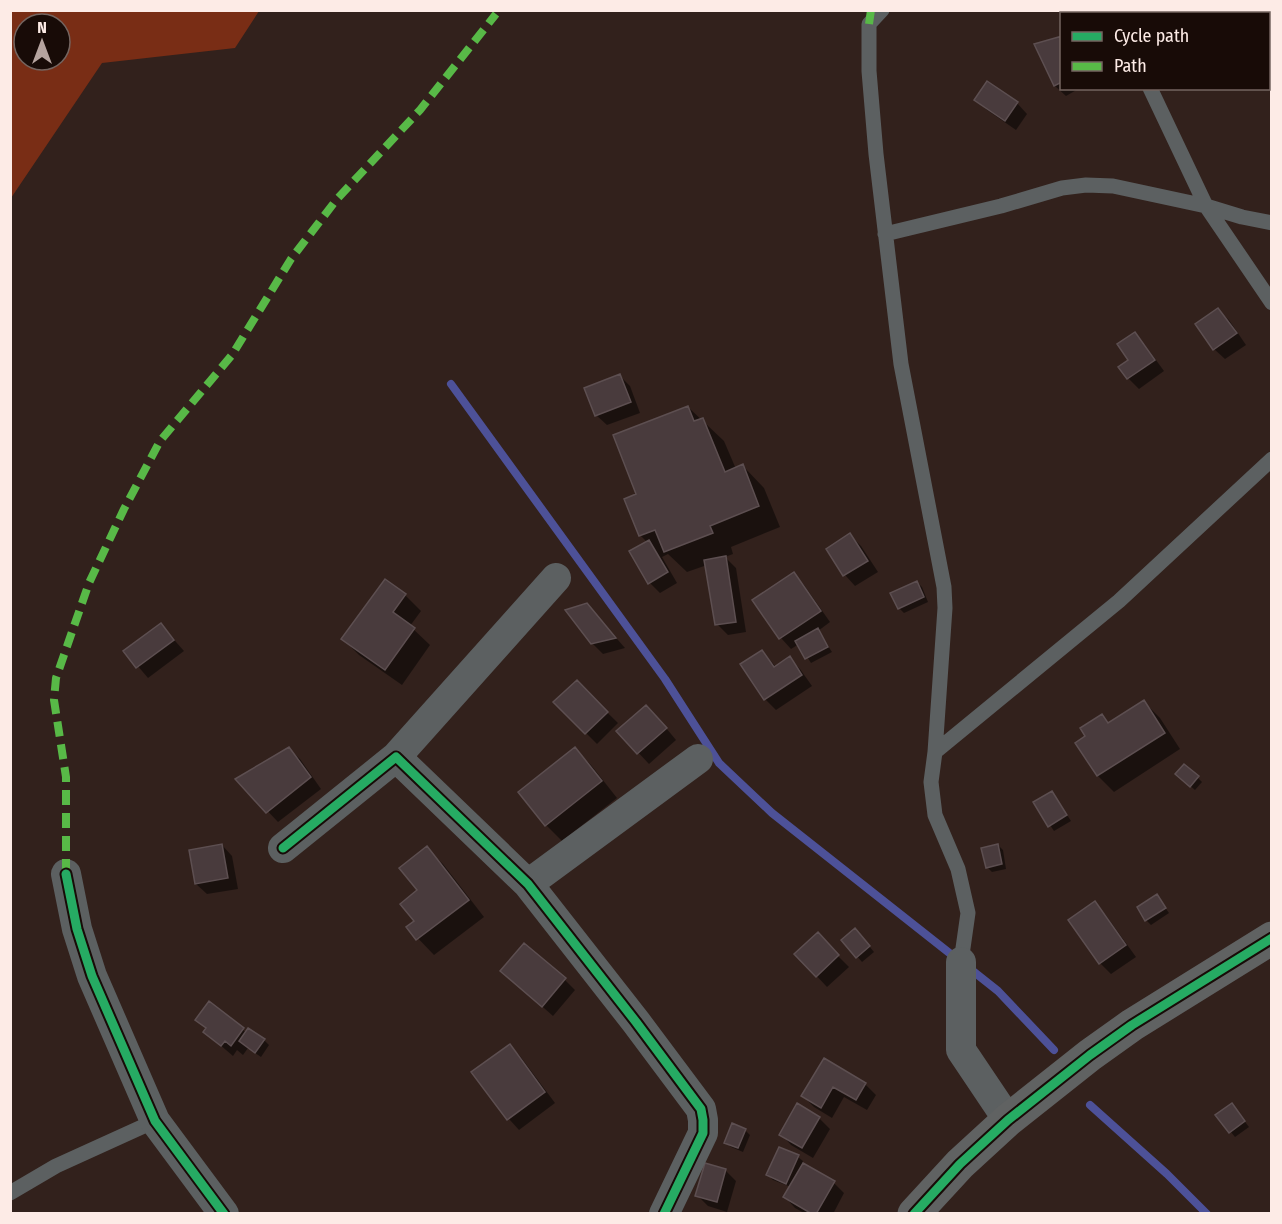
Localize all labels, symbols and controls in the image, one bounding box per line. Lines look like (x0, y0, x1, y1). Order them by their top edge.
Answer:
north arrow (12, 12, 72, 72)
legend (1060, 12, 1270, 90)
text: N (37, 18, 47, 37)
text: Cycle path (1114, 25, 1189, 47)
text: Path (1114, 55, 1147, 77)

